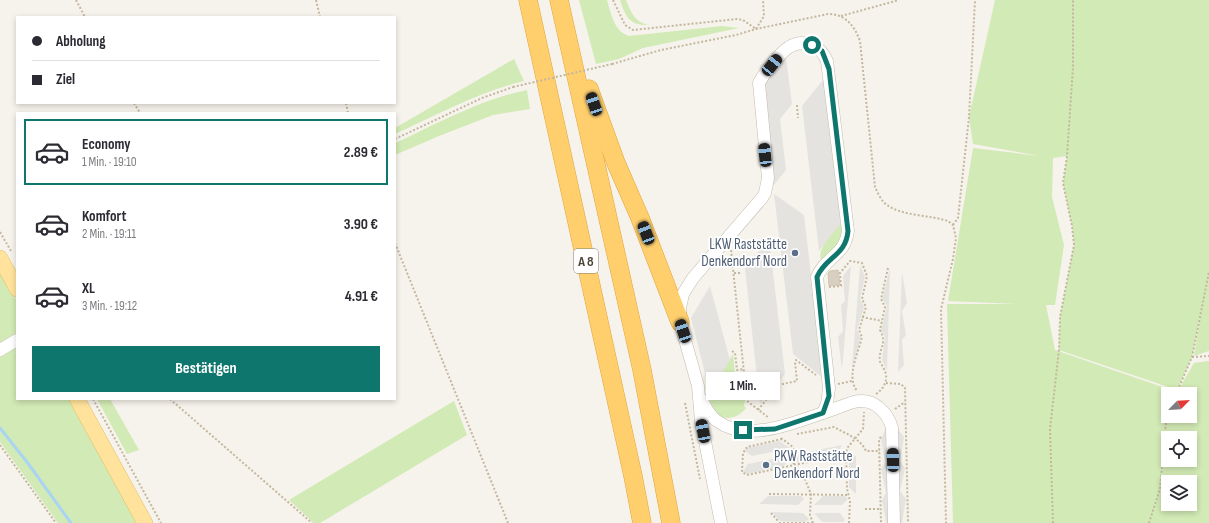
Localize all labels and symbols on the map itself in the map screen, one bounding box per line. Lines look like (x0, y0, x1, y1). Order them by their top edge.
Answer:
route start (803, 36, 821, 54)
car (760, 52, 784, 78)
car (584, 91, 604, 117)
car (758, 142, 772, 168)
car (636, 220, 656, 246)
place label: LKW Raststätte Denkendorf Nord (701, 235, 787, 271)
marker: LKW Raststätte Denkendorf Nord (790, 248, 800, 258)
road number: A 8 (574, 249, 598, 273)
car (674, 318, 692, 344)
callout: 1 Min. (706, 372, 780, 400)
north arrow (1161, 387, 1197, 423)
car (695, 418, 711, 444)
route end (734, 421, 752, 439)
place label: PKW Raststätte Denkendorf Nord (774, 447, 860, 483)
car (887, 448, 899, 472)
marker: PKW Raststätte Denkendorf Nord (761, 460, 771, 470)

